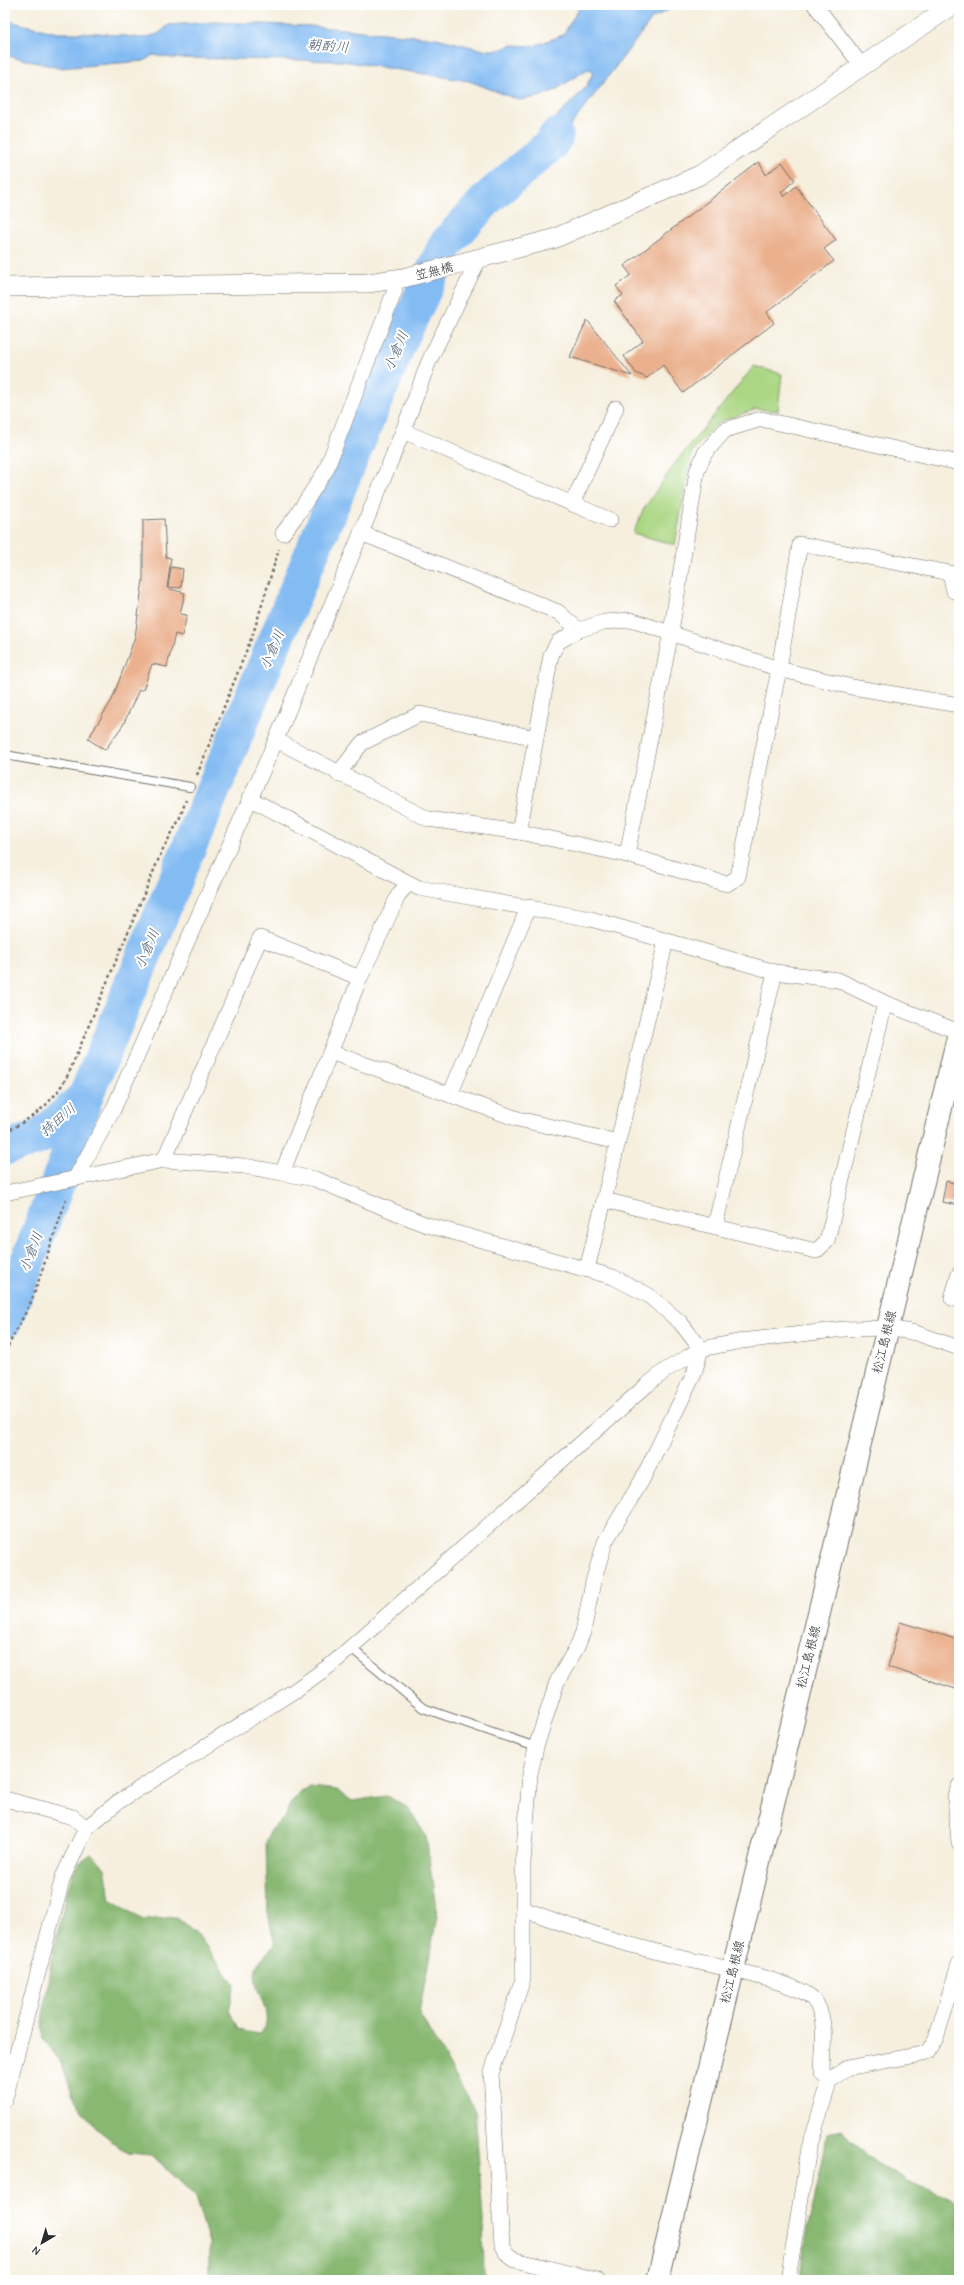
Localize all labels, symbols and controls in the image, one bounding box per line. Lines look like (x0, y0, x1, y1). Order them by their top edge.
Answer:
water label: 朝酌川 (306, 36, 350, 56)
street label: 笠無橋 (413, 259, 455, 283)
water label: 小倉川 (380, 328, 412, 374)
water label: 小倉川 (256, 627, 288, 673)
water label: 小倉川 (131, 926, 163, 972)
water label: 持田川 (37, 1100, 79, 1140)
water label: 小倉川 (16, 1229, 46, 1275)
street label: 松江島根線 (869, 1308, 899, 1375)
street label: 松江島根線 (793, 1623, 823, 1690)
street label: 松江島根線 (717, 1938, 747, 2005)
north arrow (22, 2223, 62, 2263)
text: N (29, 2243, 43, 2258)

